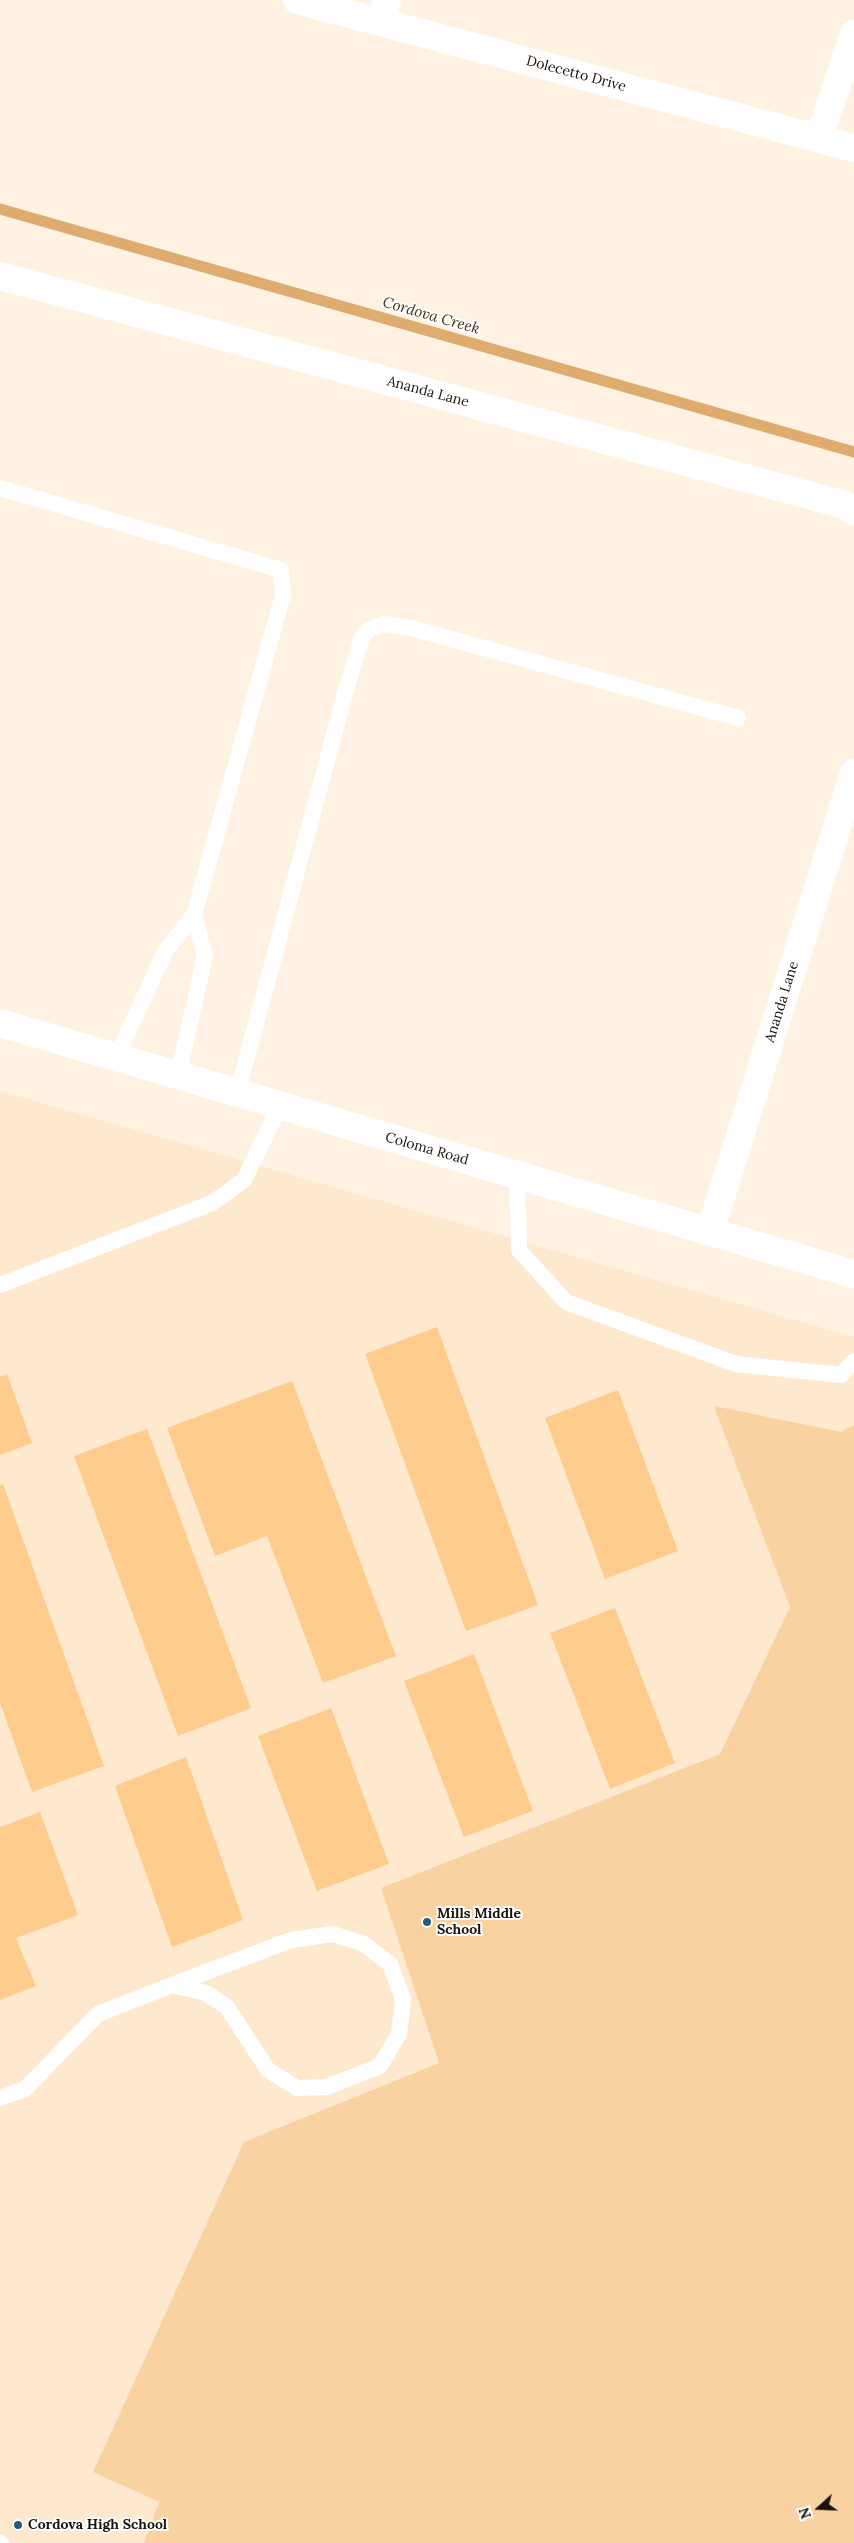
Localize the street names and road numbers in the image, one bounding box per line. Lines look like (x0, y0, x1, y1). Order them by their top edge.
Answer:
street label: Dolecetto Drive (524, 53, 628, 95)
street label: Ananda Lane (385, 373, 471, 411)
street label: Ananda Lane (762, 959, 802, 1045)
street label: Coloma Road (383, 1129, 471, 1169)

